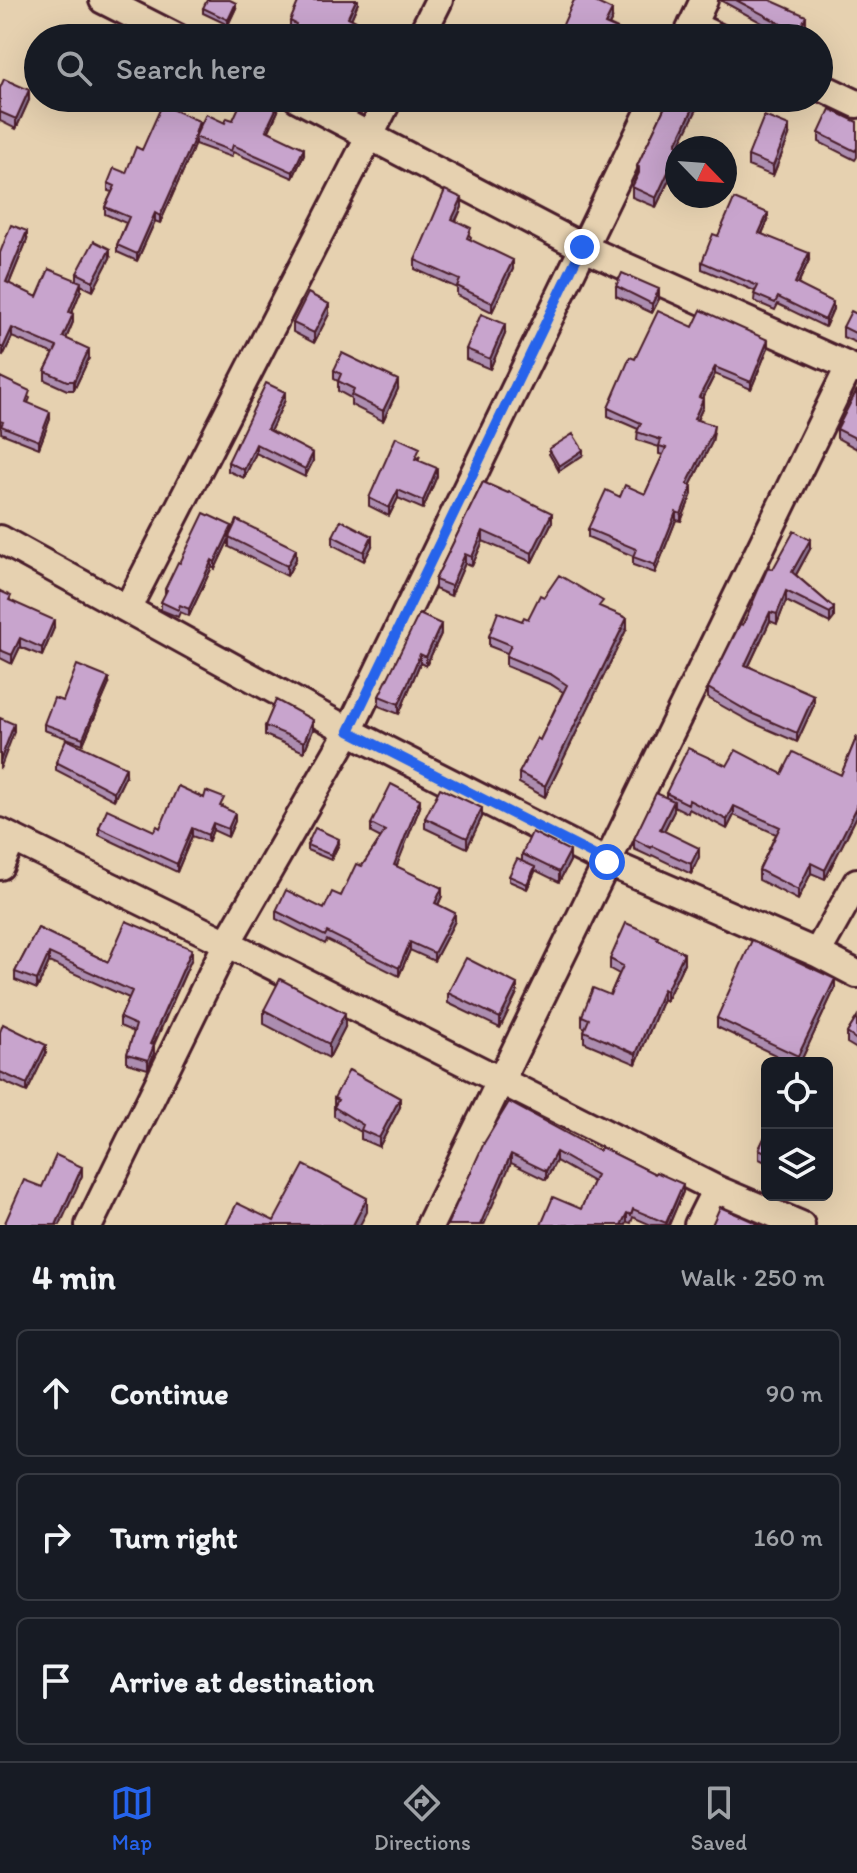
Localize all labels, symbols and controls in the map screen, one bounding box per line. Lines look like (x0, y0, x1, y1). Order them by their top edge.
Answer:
search box (24, 24, 833, 112)
icon: search (52, 46, 96, 90)
text: Search here (116, 50, 266, 87)
north arrow (665, 136, 737, 208)
route end (564, 229, 600, 265)
route start (589, 844, 625, 880)
map controls (761, 1057, 833, 1201)
button: locate (761, 1057, 833, 1129)
button: layers (761, 1129, 833, 1201)
text: 4 min (32, 1257, 116, 1298)
text: Walk · 250 m (681, 1261, 825, 1293)
icon: ahead (34, 1371, 78, 1415)
text: Continue (110, 1375, 229, 1412)
text: 90 m (766, 1377, 823, 1409)
icon: right (34, 1515, 78, 1559)
text: Turn right (110, 1519, 238, 1556)
text: 160 m (753, 1521, 823, 1553)
icon: arrive (34, 1659, 78, 1703)
text: Arrive at destination (110, 1663, 374, 1700)
tab: Map (110, 1781, 154, 1856)
tab: Directions (374, 1781, 471, 1856)
tab: Saved (691, 1781, 747, 1856)

